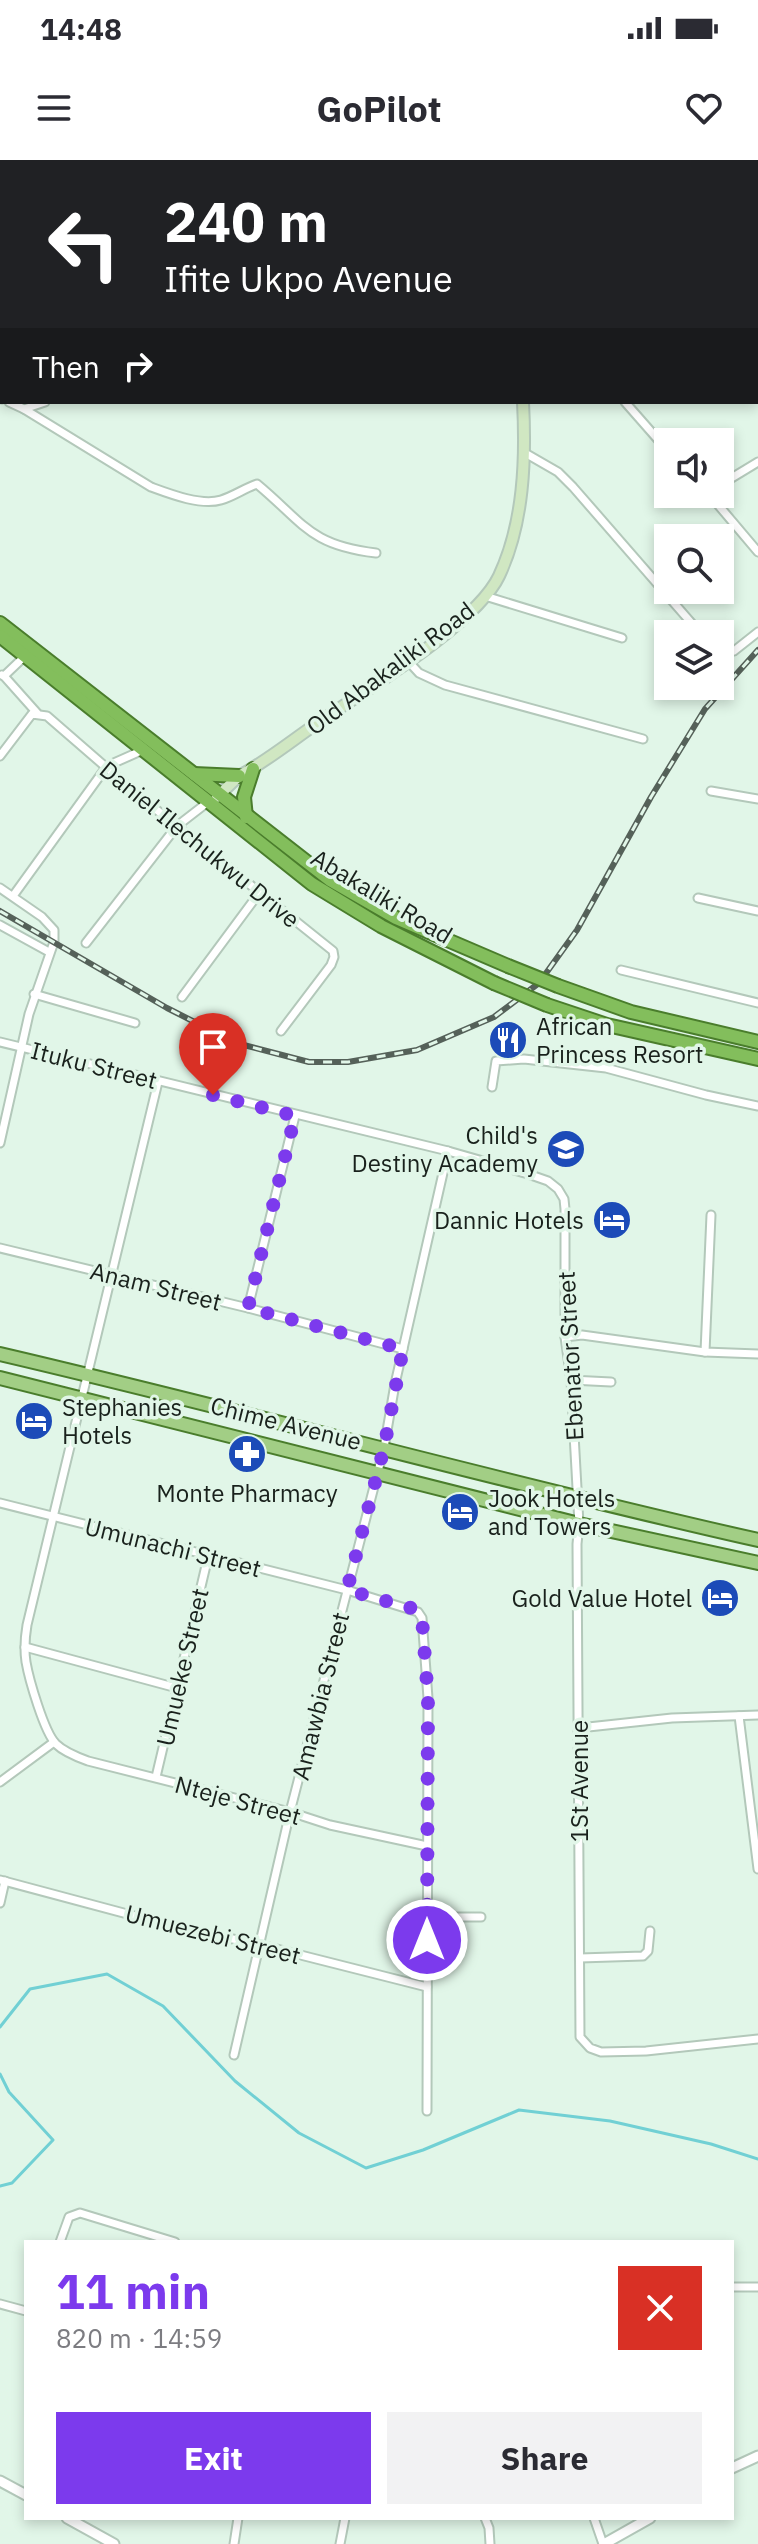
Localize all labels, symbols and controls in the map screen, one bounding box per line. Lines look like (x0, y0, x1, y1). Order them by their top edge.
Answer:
text: 14:48 (40, 9, 122, 48)
text: GoPilot (317, 85, 441, 132)
icon: menu (32, 86, 76, 130)
icon: heart (682, 86, 726, 130)
text: 240 m (164, 185, 328, 257)
icon: left (32, 192, 136, 296)
text: Ifite Ukpo Avenue (164, 255, 453, 302)
icon: right (116, 344, 160, 388)
text: Then (32, 347, 100, 386)
map controls (654, 428, 734, 700)
button: sound (654, 428, 734, 508)
button: search (654, 524, 734, 604)
street label: Old Abakaliki Road (299, 594, 481, 742)
button: layers (654, 620, 734, 700)
street label: Daniel Ilechukwu Drive (93, 753, 307, 935)
street label: Abakaliki Road (305, 841, 459, 951)
place label: African Princess Resort (536, 1010, 703, 1070)
pin (179, 1013, 247, 1095)
restaurant icon: African Princess Resort (487, 1019, 529, 1061)
icon: arrive (191, 1025, 235, 1069)
street label: Ituku Street (27, 1034, 161, 1096)
place label: Child's Destiny Academy (352, 1119, 538, 1179)
school or university icon: Child's Destiny Academy (545, 1128, 587, 1170)
hotel icon: Dannic Hotels (591, 1199, 633, 1241)
place label: Dannic Hotels (434, 1204, 584, 1236)
street label: Anam Street (87, 1254, 225, 1318)
street label: Ebenator Street (550, 1270, 590, 1442)
street label: Chime Avenue (207, 1389, 365, 1457)
place label: Stephanies Hotels (62, 1391, 182, 1451)
hotel icon: Stephanies Hotels (13, 1400, 55, 1442)
pharmacy icon: Monte Pharmacy (226, 1433, 268, 1475)
place label: Monte Pharmacy (156, 1477, 338, 1509)
place label: Jook Hotels and Towers (488, 1482, 616, 1542)
hotel icon: Jook Hotels and Towers (439, 1491, 481, 1533)
street label: Umunachi Street (82, 1510, 264, 1584)
hotel icon: Gold Value Hotel (699, 1577, 741, 1619)
place label: Gold Value Hotel (512, 1582, 692, 1614)
street label: Umueke Street (148, 1585, 216, 1749)
street label: Amawbia Street (284, 1609, 356, 1783)
street label: 1St Avenue (563, 1720, 595, 1842)
street label: Nteje Street (171, 1768, 305, 1832)
street label: Umuezebi Street (122, 1897, 304, 1971)
position arrow (385, 1898, 469, 1982)
text: 11 min (56, 2260, 210, 2322)
button: close (618, 2266, 702, 2350)
text: 820 m · 14:59 (56, 2321, 222, 2355)
button: Exit (56, 2412, 371, 2504)
button: Share (387, 2412, 702, 2504)

